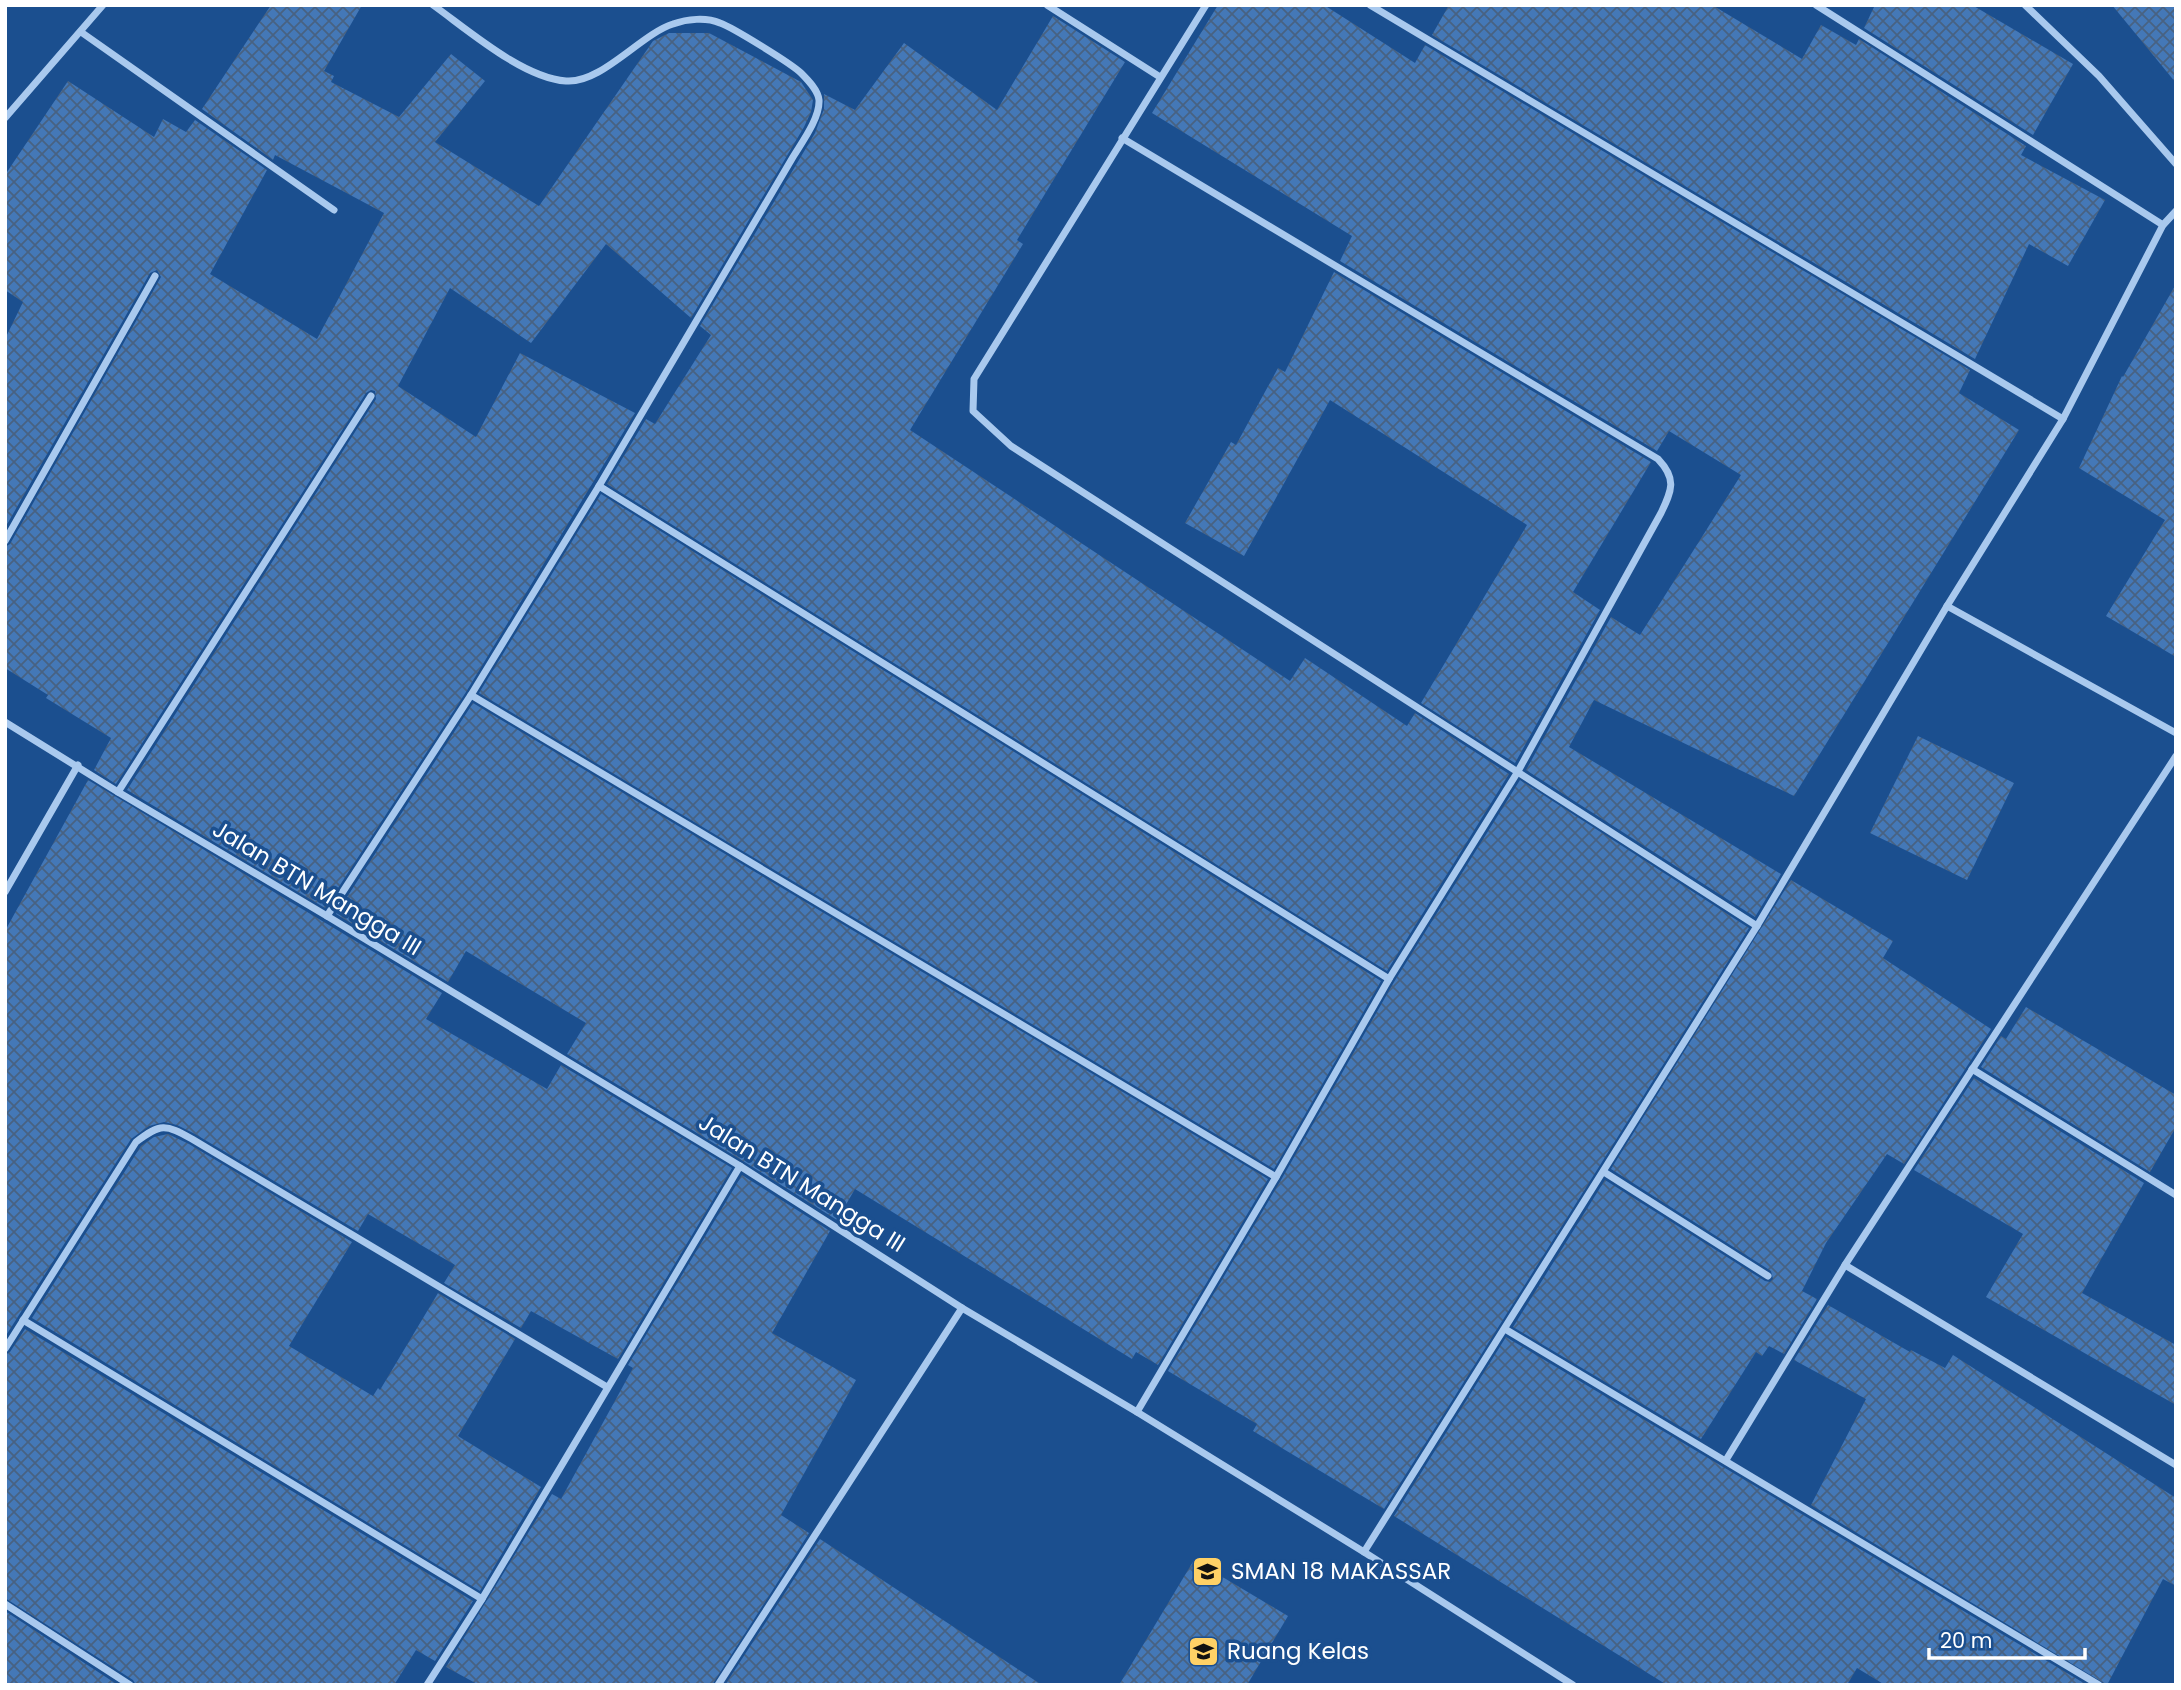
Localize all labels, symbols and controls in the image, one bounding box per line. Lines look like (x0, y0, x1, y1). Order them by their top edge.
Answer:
street label: Jalan BTN Mangga III (207, 813, 427, 963)
street label: Jalan BTN Mangga III (692, 1106, 912, 1260)
school or university icon: SMAN 18 MAKASSAR (1191, 1554, 1225, 1588)
place label: SMAN 18 MAKASSAR (1231, 1555, 1451, 1587)
scale bar (1929, 1616, 2085, 1660)
text: 20 m (1940, 1626, 1993, 1655)
school or university icon: Ruang Kelas (1187, 1634, 1221, 1668)
place label: Ruang Kelas (1227, 1635, 1369, 1667)

